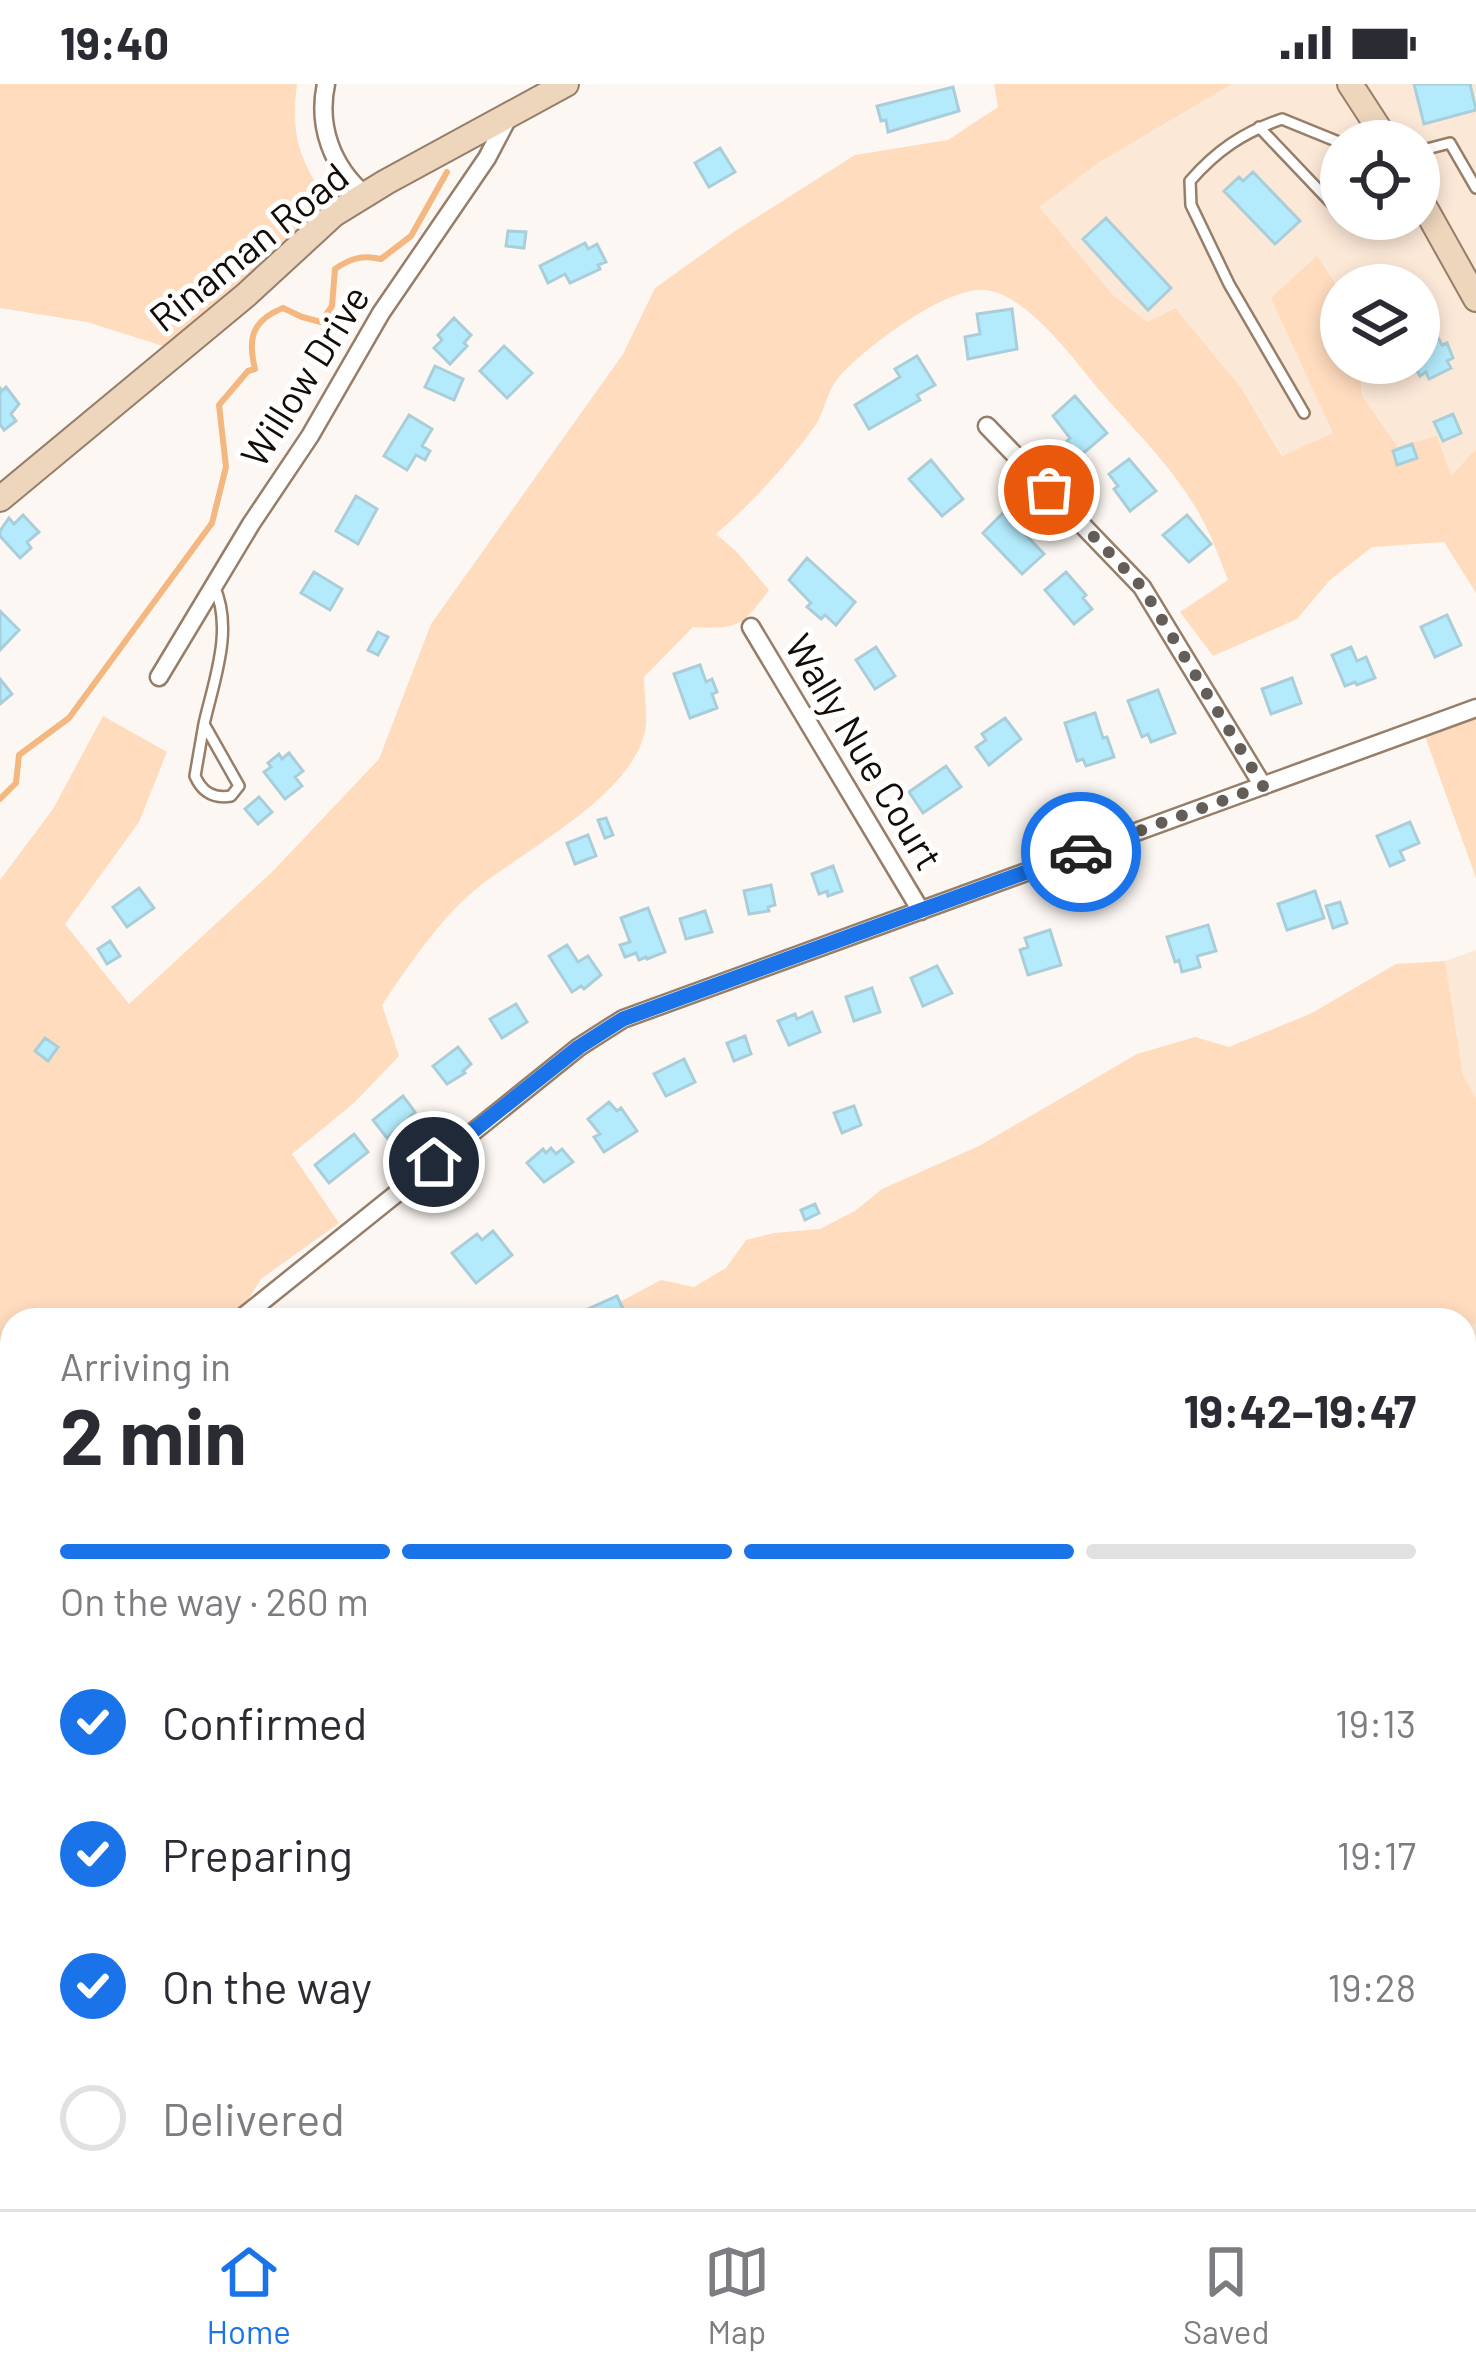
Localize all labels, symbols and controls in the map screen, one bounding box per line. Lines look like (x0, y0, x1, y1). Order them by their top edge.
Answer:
text: 19:40 (60, 15, 169, 69)
map controls (1320, 120, 1440, 384)
button: locate (1320, 120, 1440, 240)
street label: Rinaman Road (139, 151, 357, 340)
button: layers (1320, 264, 1440, 384)
street label: Willow Drive (229, 276, 378, 475)
pin (998, 439, 1100, 541)
icon: bag (1016, 457, 1082, 523)
street label: Wally Nue Court (776, 625, 954, 878)
courier (1021, 792, 1141, 912)
icon: car (1048, 819, 1114, 885)
pin (383, 1111, 485, 1213)
icon: home (401, 1129, 467, 1195)
text: Arriving in (60, 1342, 231, 1389)
text: 19:42–19:47 (1183, 1383, 1416, 1437)
text: 2 min (60, 1387, 247, 1481)
text: On the way · 260 m (60, 1577, 369, 1624)
icon: check (60, 1689, 126, 1755)
text: Confirmed (162, 1695, 367, 1749)
text: 19:13 (1335, 1699, 1416, 1746)
icon: check (60, 1821, 126, 1887)
text: Preparing (162, 1827, 353, 1881)
text: 19:17 (1337, 1831, 1416, 1878)
icon: check (60, 1953, 126, 2019)
text: On the way (162, 1959, 372, 2013)
text: 19:28 (1328, 1963, 1416, 2010)
text: Delivered (162, 2091, 345, 2145)
tab: Home (207, 2239, 291, 2351)
tab: Map (704, 2239, 770, 2351)
tab: Saved (1183, 2239, 1269, 2351)

